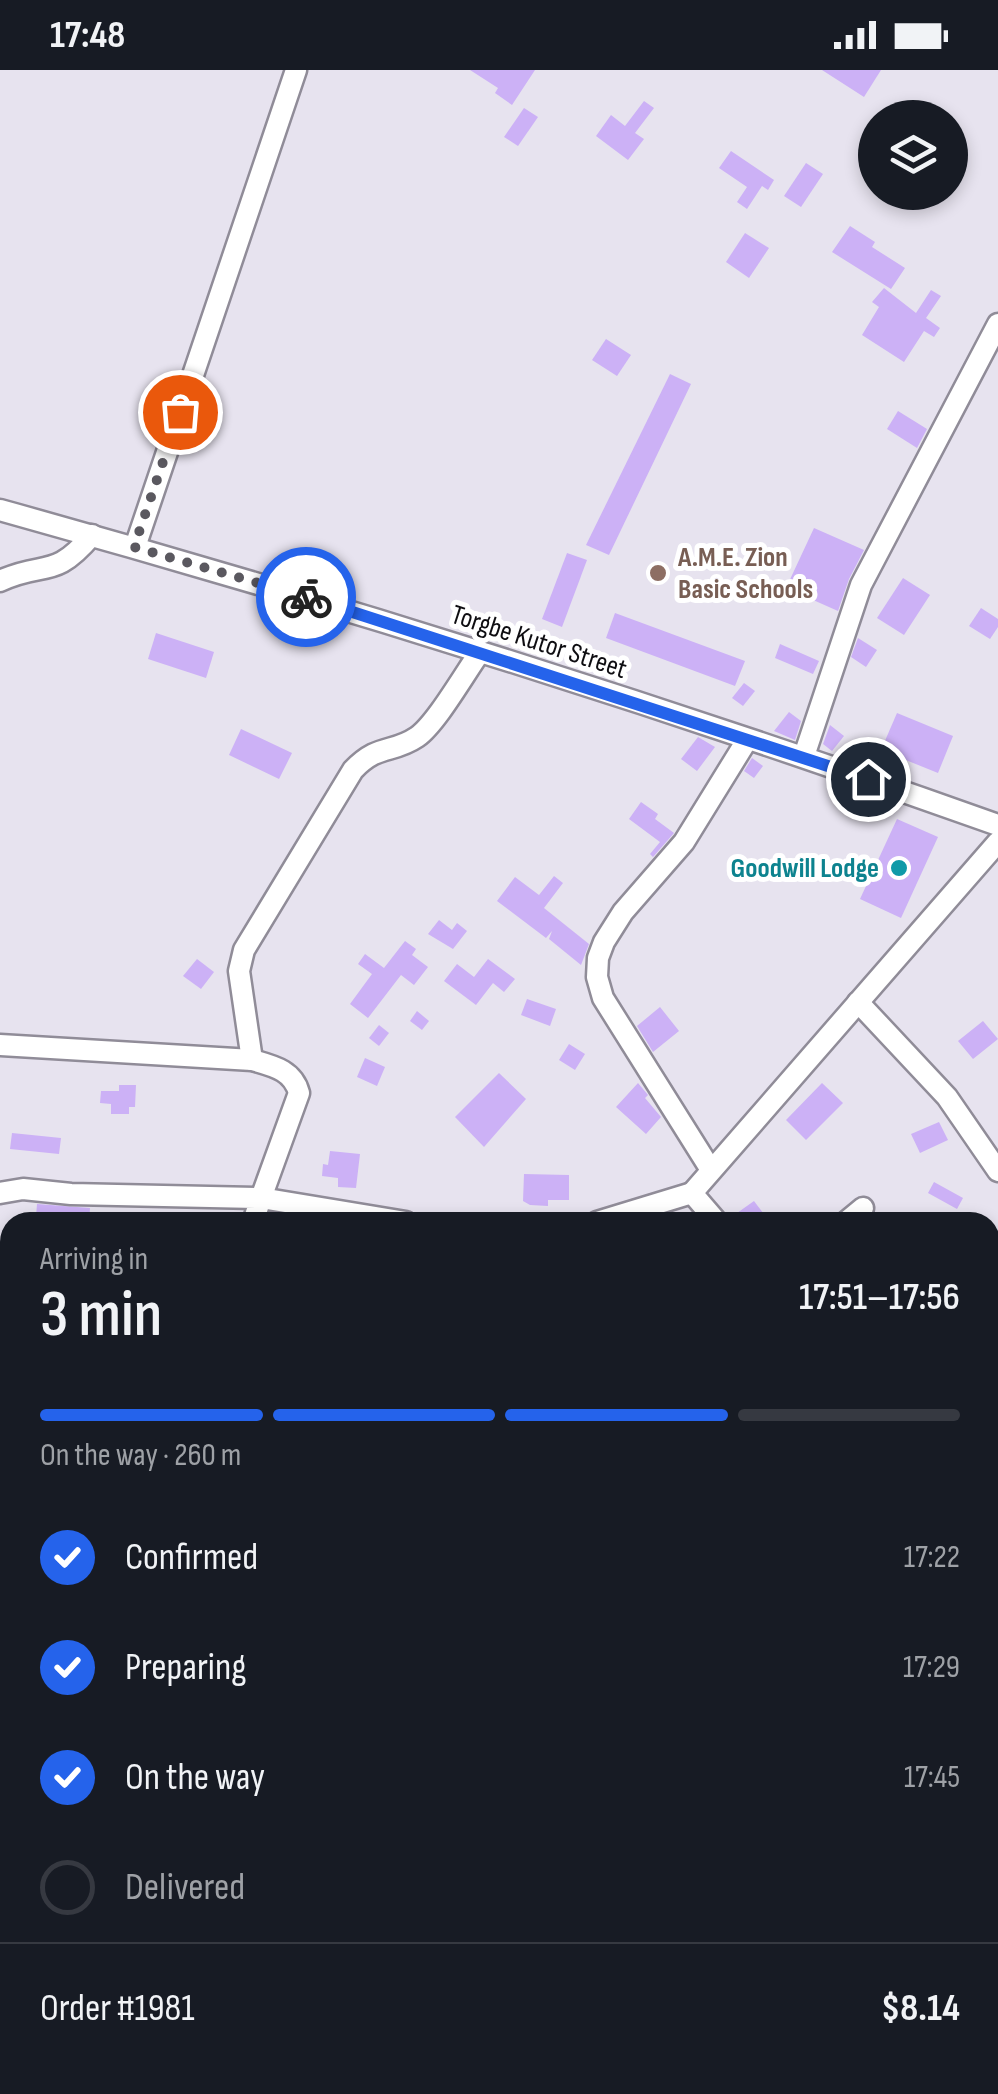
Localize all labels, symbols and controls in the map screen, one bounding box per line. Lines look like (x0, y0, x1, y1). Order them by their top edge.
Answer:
text: 17:48 (50, 13, 125, 58)
map controls (858, 100, 968, 210)
button: layers (858, 100, 968, 210)
pin (138, 370, 223, 455)
icon: bag (153, 385, 208, 440)
place label: A.M.E. Zion Basic Schools (677, 541, 813, 606)
courier (256, 547, 356, 647)
marker: A.M.E. Zion Basic Schools (647, 562, 669, 584)
icon: bike (279, 570, 334, 625)
street label: Torgbe Kutor Street (447, 598, 631, 686)
pin (826, 737, 911, 822)
icon: home (841, 752, 896, 807)
place label: Goodwill Lodge (731, 852, 879, 885)
marker: Goodwill Lodge (888, 857, 910, 879)
text: Arriving in (40, 1240, 148, 1279)
text: 17:51–17:56 (799, 1275, 960, 1320)
text: 3 min (40, 1277, 162, 1355)
text: On the way · 260 m (40, 1436, 241, 1475)
icon: check (40, 1530, 95, 1585)
text: Confirmed (125, 1535, 258, 1580)
text: 17:22 (904, 1538, 960, 1577)
icon: check (40, 1640, 95, 1695)
text: Preparing (125, 1645, 246, 1690)
text: 17:29 (903, 1648, 960, 1687)
icon: check (40, 1750, 95, 1805)
text: On the way (125, 1755, 265, 1800)
text: 17:45 (904, 1758, 960, 1797)
text: Delivered (125, 1865, 245, 1910)
text: Order #1981 (40, 1986, 194, 2031)
text: $8.14 (881, 1986, 960, 2031)

